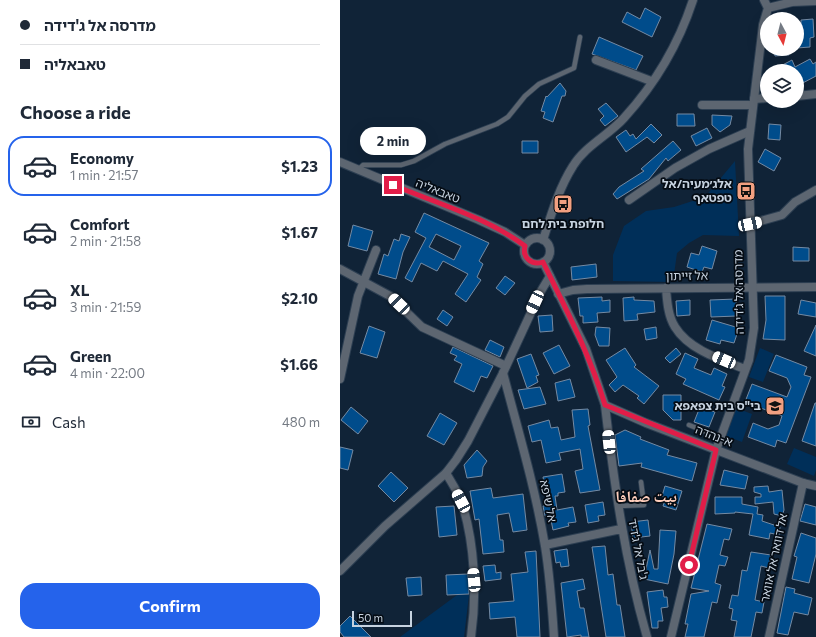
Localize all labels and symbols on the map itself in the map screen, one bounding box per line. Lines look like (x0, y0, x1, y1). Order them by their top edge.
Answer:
north arrow (760, 12, 804, 56)
callout: 2 min (360, 127, 426, 155)
street label: טאבאליה (414, 175, 463, 205)
route end (384, 176, 402, 194)
place label: אלג׳מעיה/אל טפטאף (662, 176, 732, 204)
bus stop icon: אלג׳מעיה/אל טפטאף (735, 180, 757, 202)
bus stop icon: חלופת בית לחם (552, 193, 574, 215)
place label: חלופת בית לחם (522, 216, 604, 230)
car (737, 216, 763, 232)
street label: מדרסה אל ג'דידה (730, 250, 746, 334)
street label: אל זייתון (666, 268, 709, 282)
car (524, 289, 546, 315)
car (386, 291, 412, 317)
car (711, 350, 737, 370)
school or university icon: בי"ס בית צפאפא (764, 395, 786, 417)
place label: בי"ס בית צפאפא (674, 398, 761, 412)
street label: א-נהדה (694, 422, 735, 449)
car (602, 429, 616, 455)
street label: אל שיפא (538, 478, 560, 524)
district label: بيت صفافا (615, 486, 677, 506)
car (450, 488, 472, 514)
street label: אל דוואר אל אוואר (757, 512, 789, 604)
street label: ג'בל אל ג'דיד (626, 517, 652, 581)
route start (680, 556, 698, 574)
car (467, 568, 481, 592)
scale bar (352, 609, 412, 628)

